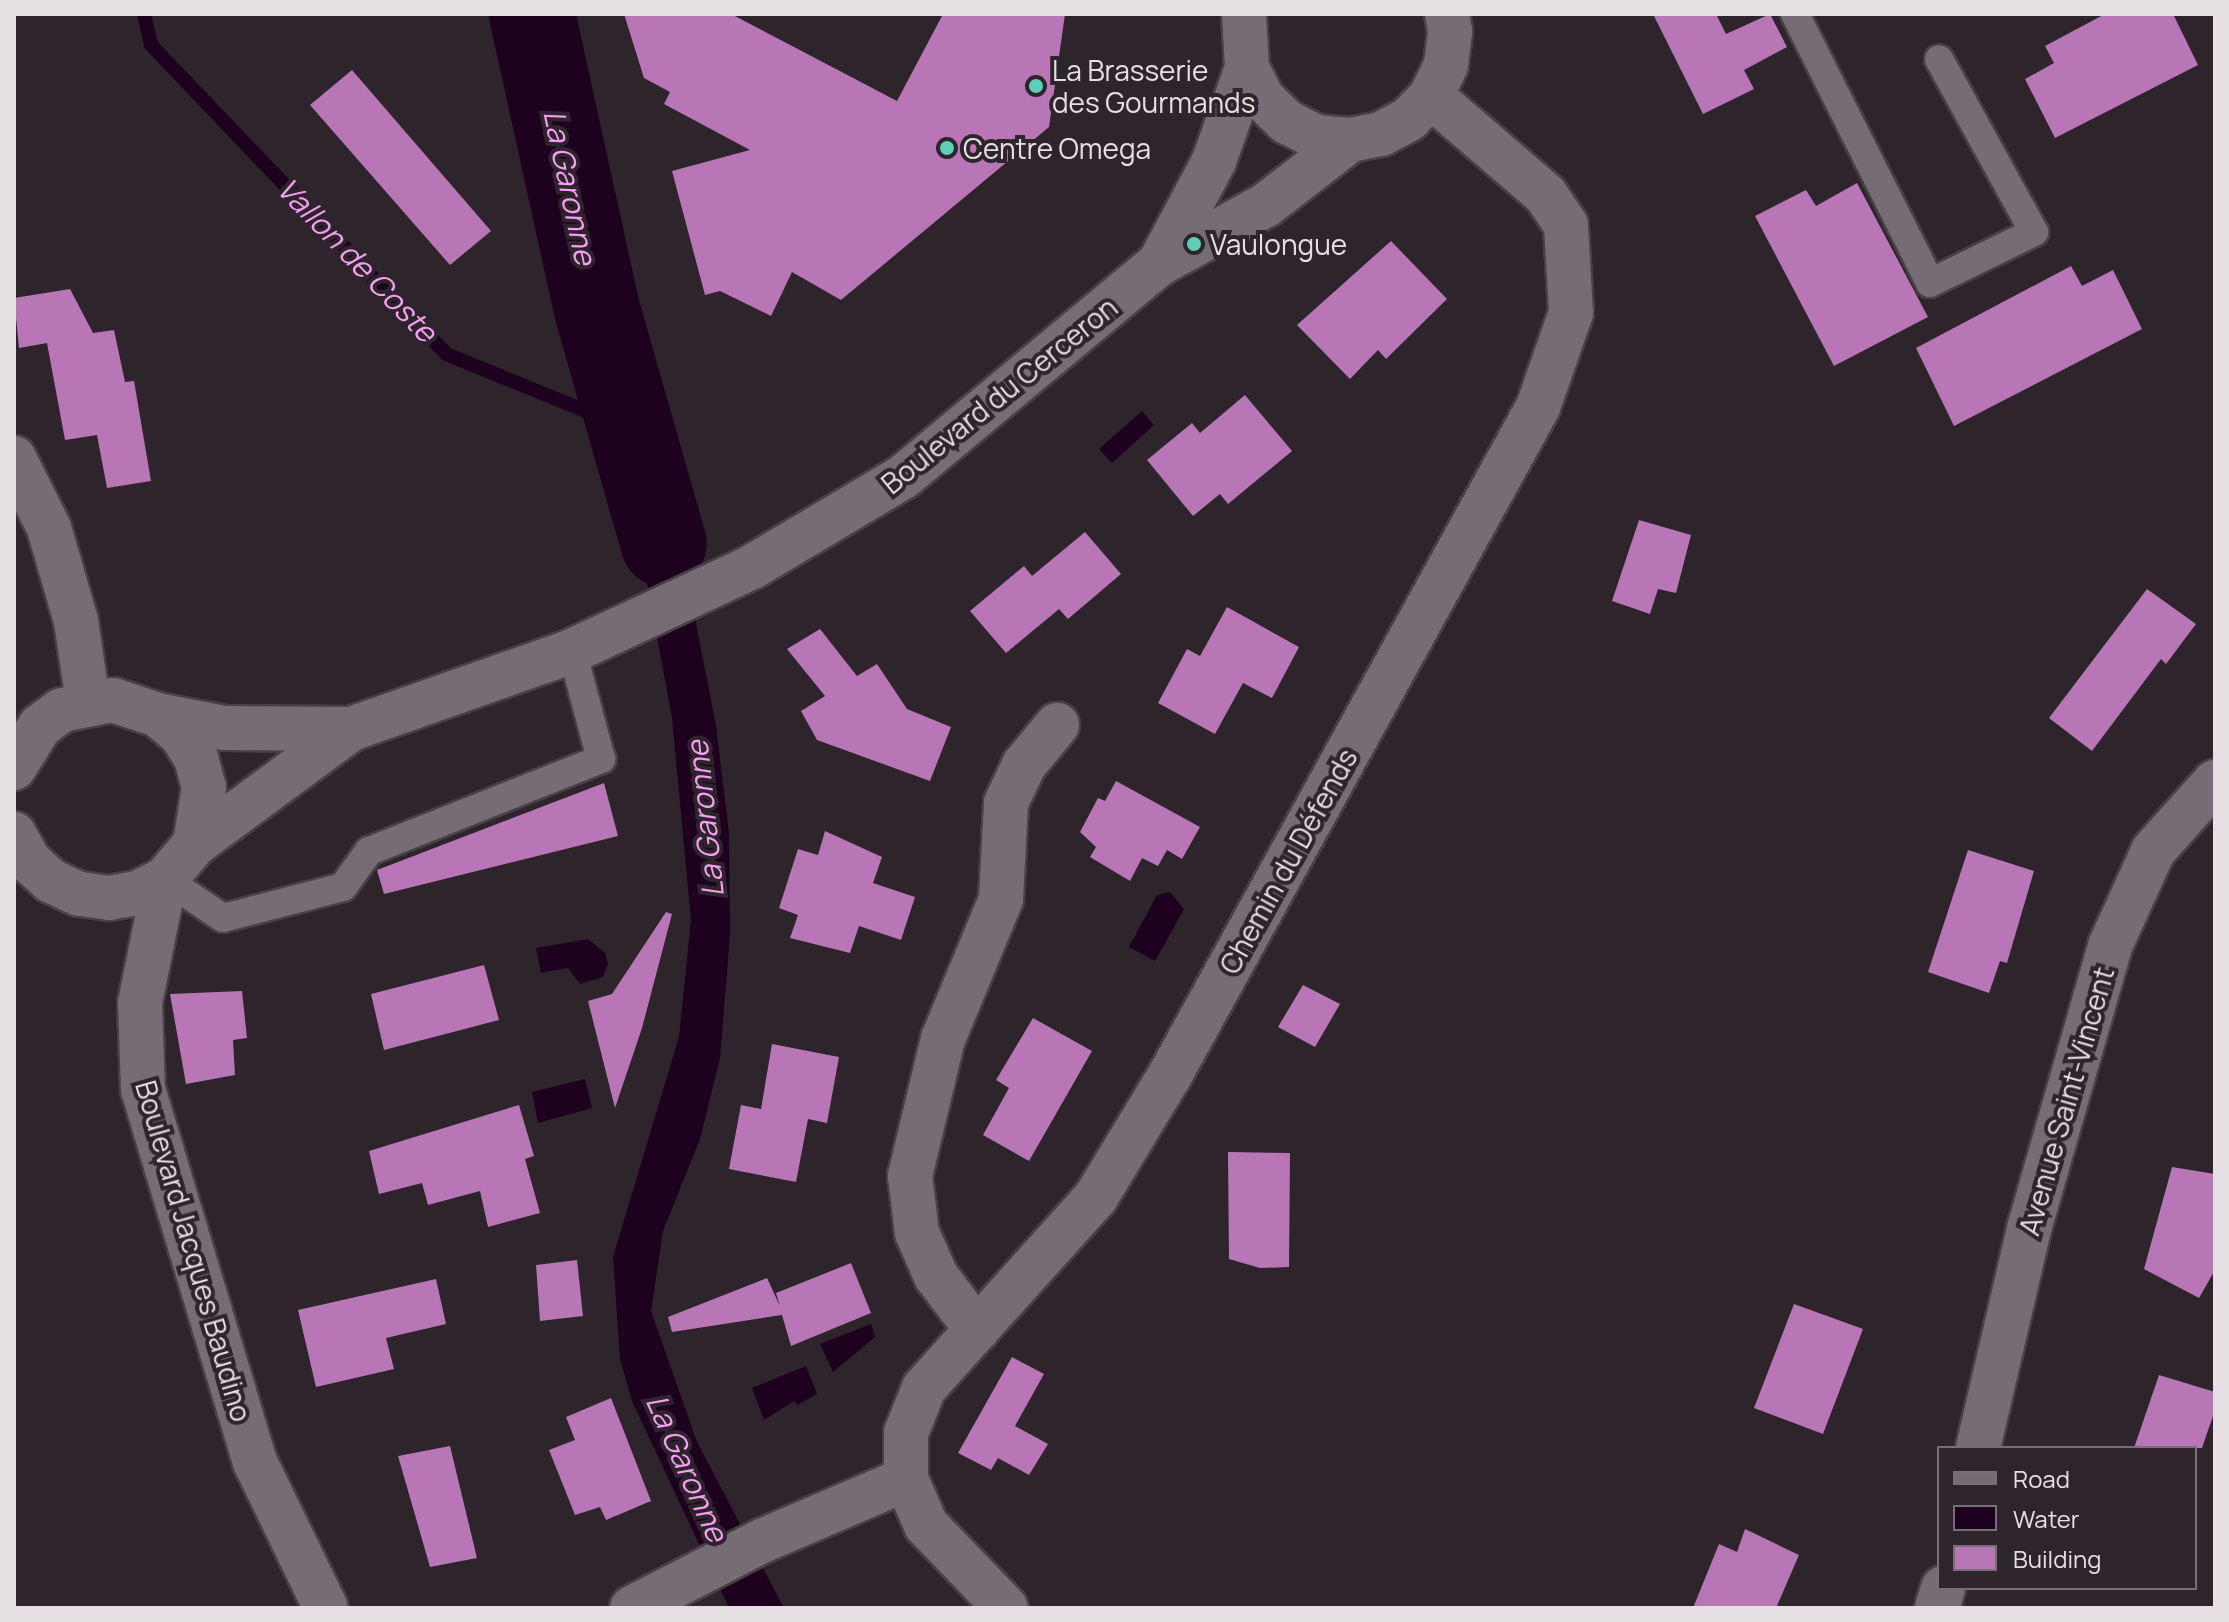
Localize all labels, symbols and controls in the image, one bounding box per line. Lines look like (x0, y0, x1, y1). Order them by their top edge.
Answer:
place label: La Brasserie des Gourmands (1052, 53, 1255, 119)
marker: La Brasserie des Gourmands (1027, 77, 1045, 95)
water label: La Garonne (536, 106, 604, 268)
place label: Centre Omega (963, 131, 1151, 165)
marker: Centre Omega (938, 139, 956, 157)
water label: Vallon de Coste (270, 171, 444, 349)
place label: Vaulongue (1210, 227, 1347, 261)
marker: Vaulongue (1185, 235, 1203, 253)
street label: Boulevard du Cerceron (875, 290, 1123, 500)
water label: La Garonne (679, 739, 731, 899)
street label: Chemin du Défends (1212, 743, 1364, 979)
street label: Avenue Saint-Vincent (2012, 963, 2120, 1239)
street label: Boulevard Jacques Baudino (129, 1077, 259, 1425)
water label: La Garonne (639, 1389, 735, 1547)
legend (1937, 1446, 2197, 1590)
text: Road (2013, 1462, 2070, 1495)
text: Water (2013, 1502, 2080, 1535)
text: Building (2013, 1542, 2101, 1575)

